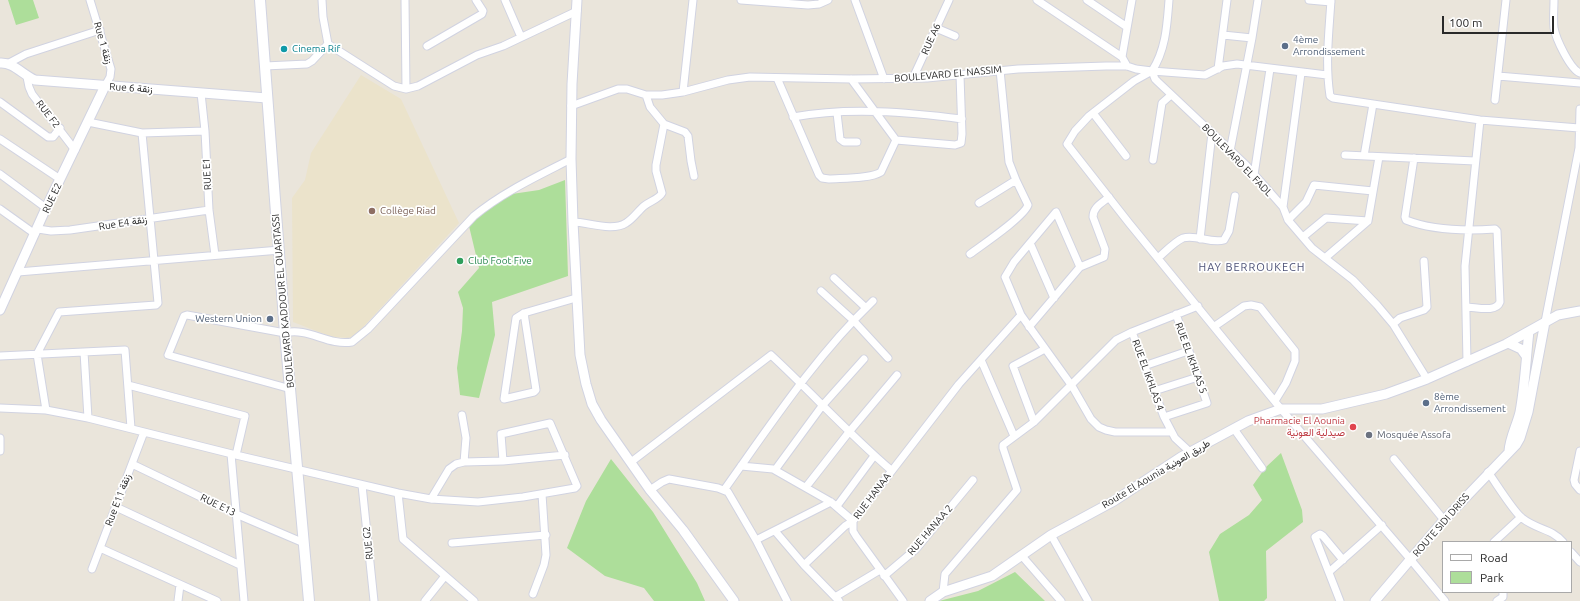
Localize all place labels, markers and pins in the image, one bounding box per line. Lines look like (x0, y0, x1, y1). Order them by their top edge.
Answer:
place label: 4ème Arrondissement (1293, 34, 1365, 58)
marker: 4ème Arrondissement (1280, 41, 1290, 51)
place label: Cinema Rif (292, 43, 340, 55)
marker: Cinema Rif (279, 44, 289, 54)
place label: Collège Riad (380, 205, 436, 217)
marker: Collège Riad (367, 206, 377, 216)
place label: Club Foot Five (468, 255, 532, 267)
marker: Club Foot Five (455, 256, 465, 266)
place label: Western Union (195, 313, 262, 325)
marker: Western Union (265, 314, 275, 324)
place label: 8ème Arrondissement (1434, 391, 1506, 414)
marker: 8ème Arrondissement (1421, 398, 1431, 408)
place label: Pharmacie El Aounia صيدلية العونية (1254, 415, 1345, 438)
marker: Pharmacie El Aounia صيدلية العونية (1348, 422, 1358, 432)
place label: Mosquée Assofa (1377, 429, 1451, 441)
marker: Mosquée Assofa (1364, 430, 1374, 440)

